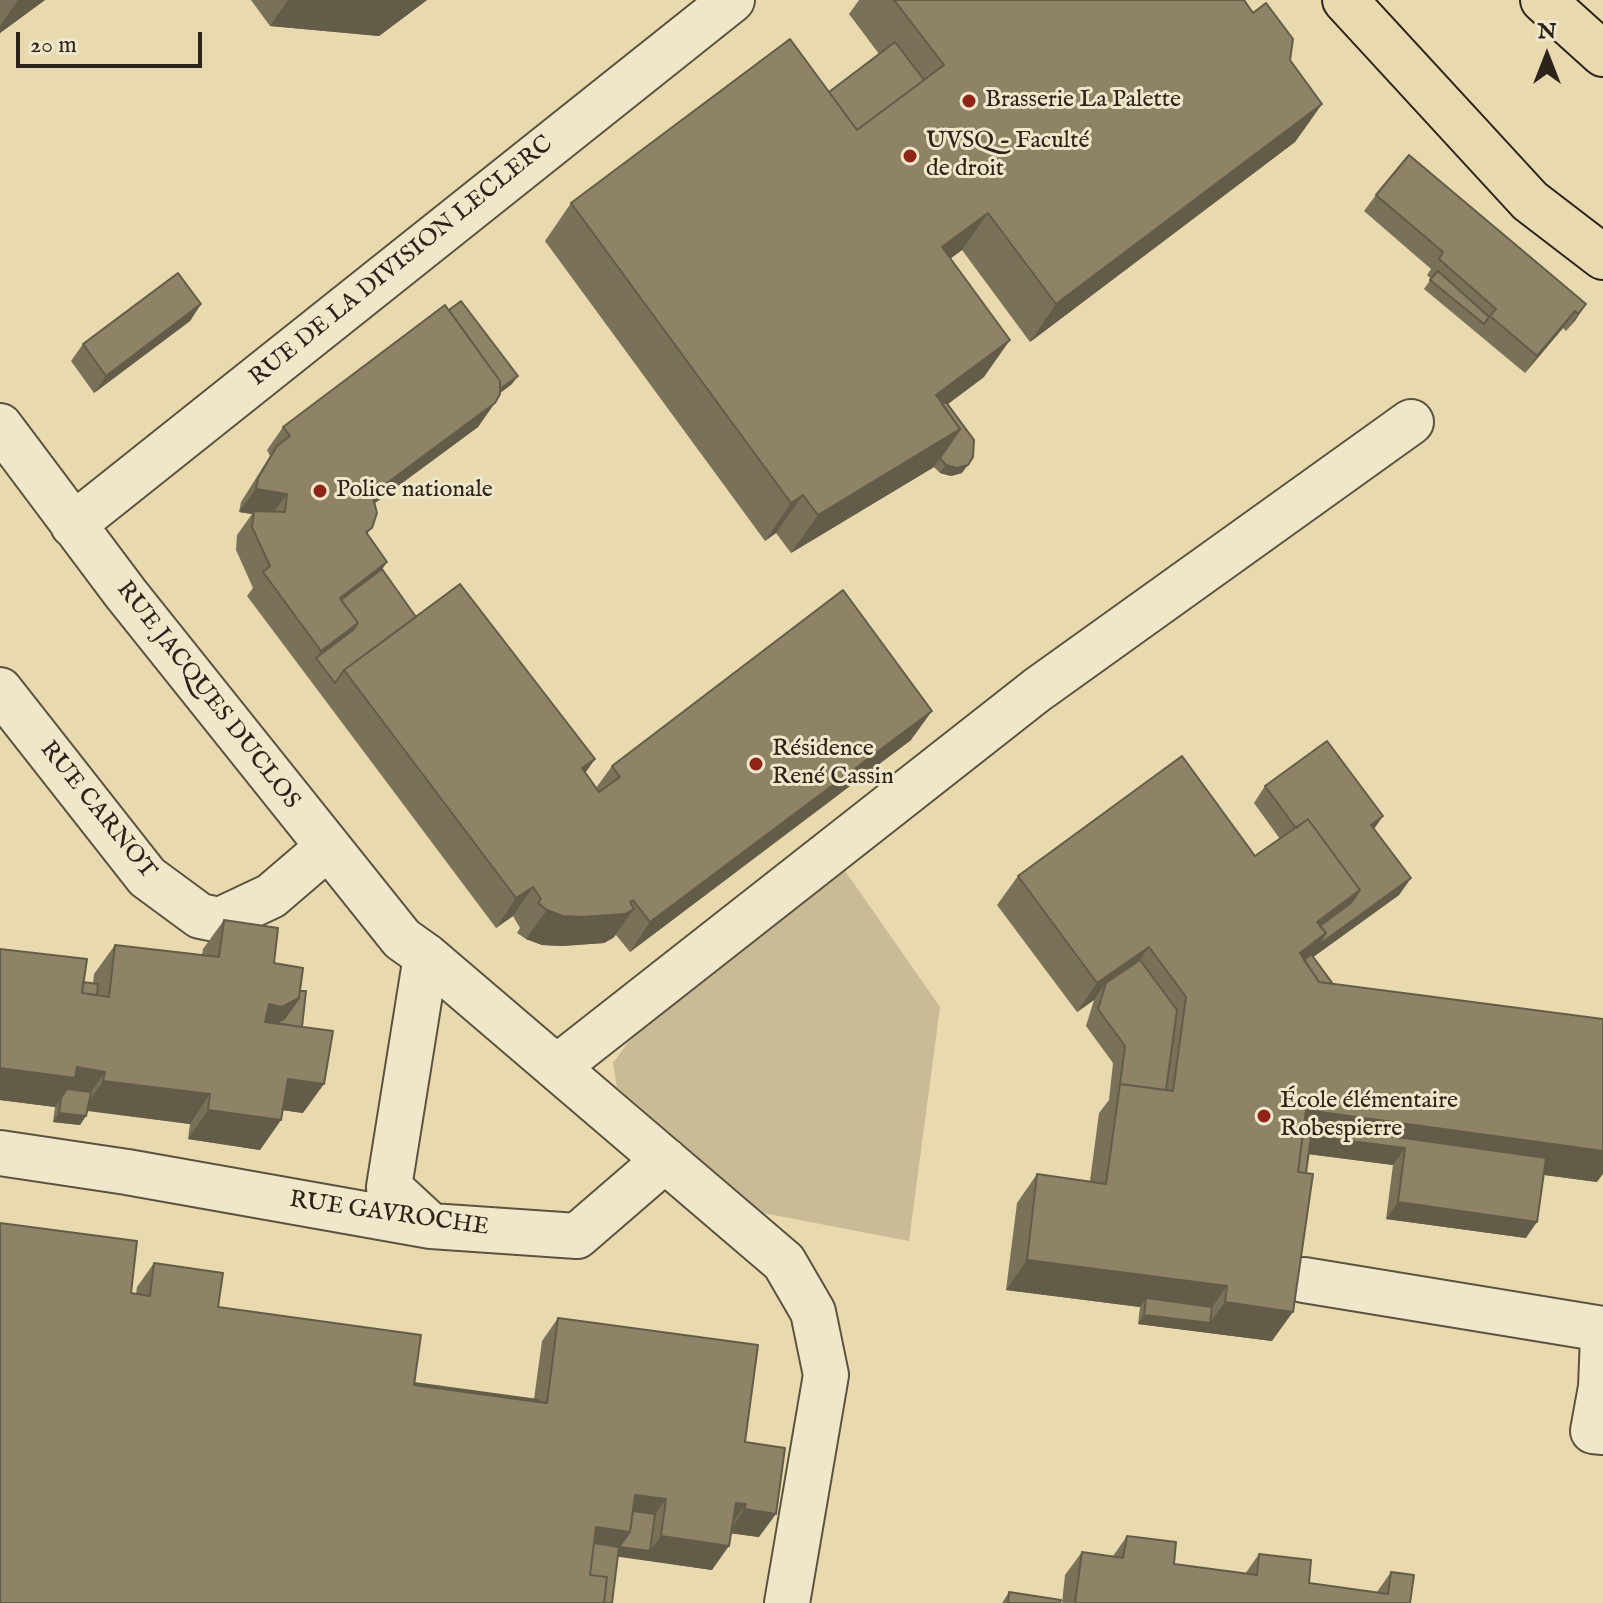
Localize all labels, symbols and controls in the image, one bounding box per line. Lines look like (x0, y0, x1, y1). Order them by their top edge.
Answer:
scale bar (20, 16, 206, 66)
north arrow (1507, 16, 1587, 96)
text: N (1537, 18, 1557, 46)
text: 20 m (30, 30, 77, 61)
place label: Brasserie La Palette (985, 87, 1181, 115)
marker: Brasserie La Palette (960, 92, 978, 110)
place label: UVSQ - Faculté de droit (926, 128, 1089, 184)
street label: RUE DE LA DIVISION LECLERC (245, 131, 559, 393)
marker: UVSQ - Faculté de droit (901, 147, 919, 165)
place label: Police nationale (336, 477, 493, 505)
marker: Police nationale (311, 482, 329, 500)
street label: RUE JACQUES DUCLOS (109, 576, 305, 816)
street label: RUE CARNOT (33, 736, 161, 886)
place label: Résidence René Cassin (772, 736, 894, 792)
marker: Résidence René Cassin (747, 755, 765, 773)
place label: École élémentaire Robespierre (1280, 1088, 1458, 1144)
marker: École élémentaire Robespierre (1255, 1107, 1273, 1125)
street label: RUE GAVROCHE (287, 1187, 491, 1243)

